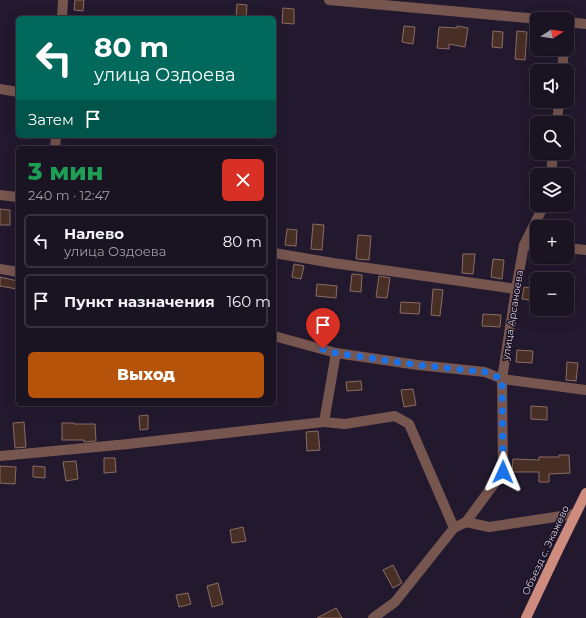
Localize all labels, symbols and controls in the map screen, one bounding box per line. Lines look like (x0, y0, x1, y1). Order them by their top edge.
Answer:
north arrow (530, 12, 574, 56)
map controls (530, 12, 574, 316)
text: 80 m (94, 30, 169, 64)
icon: left (28, 32, 80, 84)
text: улица Оздоева (94, 64, 236, 86)
button: sound (530, 64, 574, 108)
icon: arrive (82, 108, 104, 130)
text: Затем (28, 110, 74, 129)
button: search (530, 116, 574, 160)
text: 3 мин (28, 157, 103, 186)
button: close (222, 159, 264, 201)
button: layers (530, 168, 574, 212)
text: 240 m · 12:47 (28, 187, 110, 203)
button: + (530, 220, 574, 264)
text: Налево (64, 224, 124, 243)
icon: left (30, 230, 52, 252)
text: 80 m (223, 232, 262, 251)
text: улица Оздоева (64, 243, 166, 259)
street label: улица Арсаноева (499, 269, 526, 362)
button: − (530, 272, 574, 316)
icon: arrive (30, 290, 52, 312)
text: Пункт назначения (64, 292, 215, 311)
text: 160 m (227, 292, 271, 311)
pin (306, 308, 340, 349)
icon: arrive (312, 314, 334, 336)
button: Выход (28, 352, 264, 398)
position arrow (482, 451, 524, 493)
street label: Объезд с. Экажево (519, 503, 572, 597)

